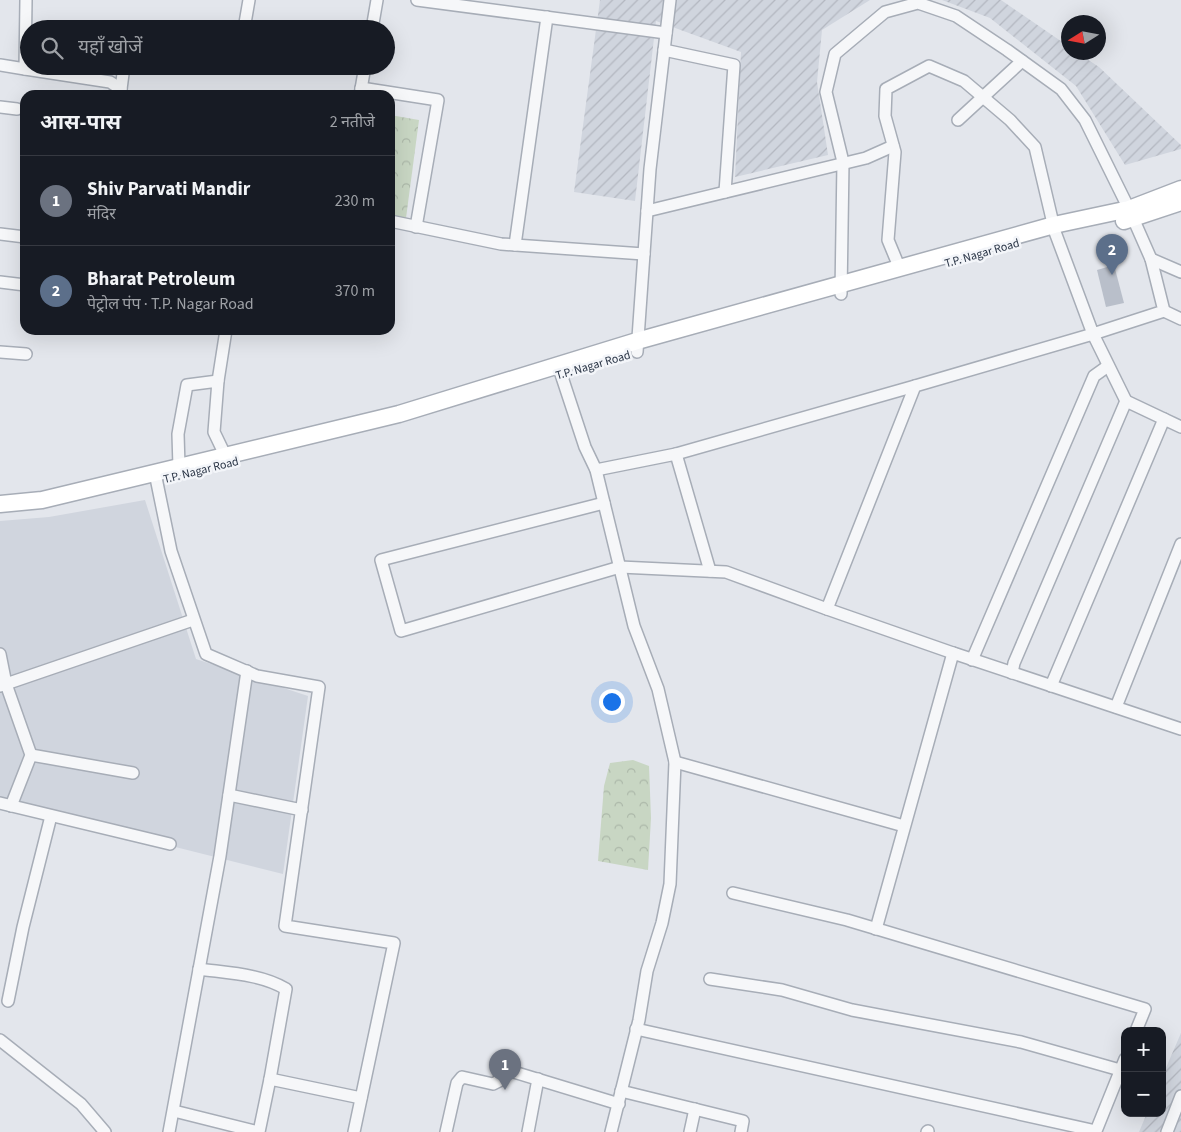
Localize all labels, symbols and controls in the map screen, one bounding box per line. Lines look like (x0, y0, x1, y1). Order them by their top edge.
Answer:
north arrow (1061, 15, 1106, 60)
search box (20, 20, 395, 75)
icon: search (38, 34, 66, 62)
text: यहाँ खोजें (78, 34, 142, 61)
text: आस-पास (40, 107, 121, 137)
text: 2 नतीजे (330, 111, 375, 133)
text: Shiv Parvati Mandir (87, 176, 250, 203)
text: 1 (52, 190, 60, 212)
text: 230 m (335, 190, 375, 212)
text: मंदिर (87, 203, 116, 225)
pin: 2 (1096, 234, 1128, 275)
street label: T.P. Nagar Road (943, 235, 1021, 272)
text: Bharat Petroleum (87, 266, 235, 293)
text: 2 (52, 280, 60, 302)
text: 370 m (335, 280, 375, 302)
text: पेट्रोल पंप · T.P. Nagar Road (87, 293, 254, 315)
street label: T.P. Nagar Road (554, 347, 632, 384)
street label: T.P. Nagar Road (162, 453, 241, 488)
your location (599, 689, 625, 715)
map controls (1121, 1027, 1166, 1117)
button: + (1121, 1027, 1166, 1072)
pin: 1 (489, 1049, 521, 1090)
button: − (1121, 1072, 1166, 1117)

